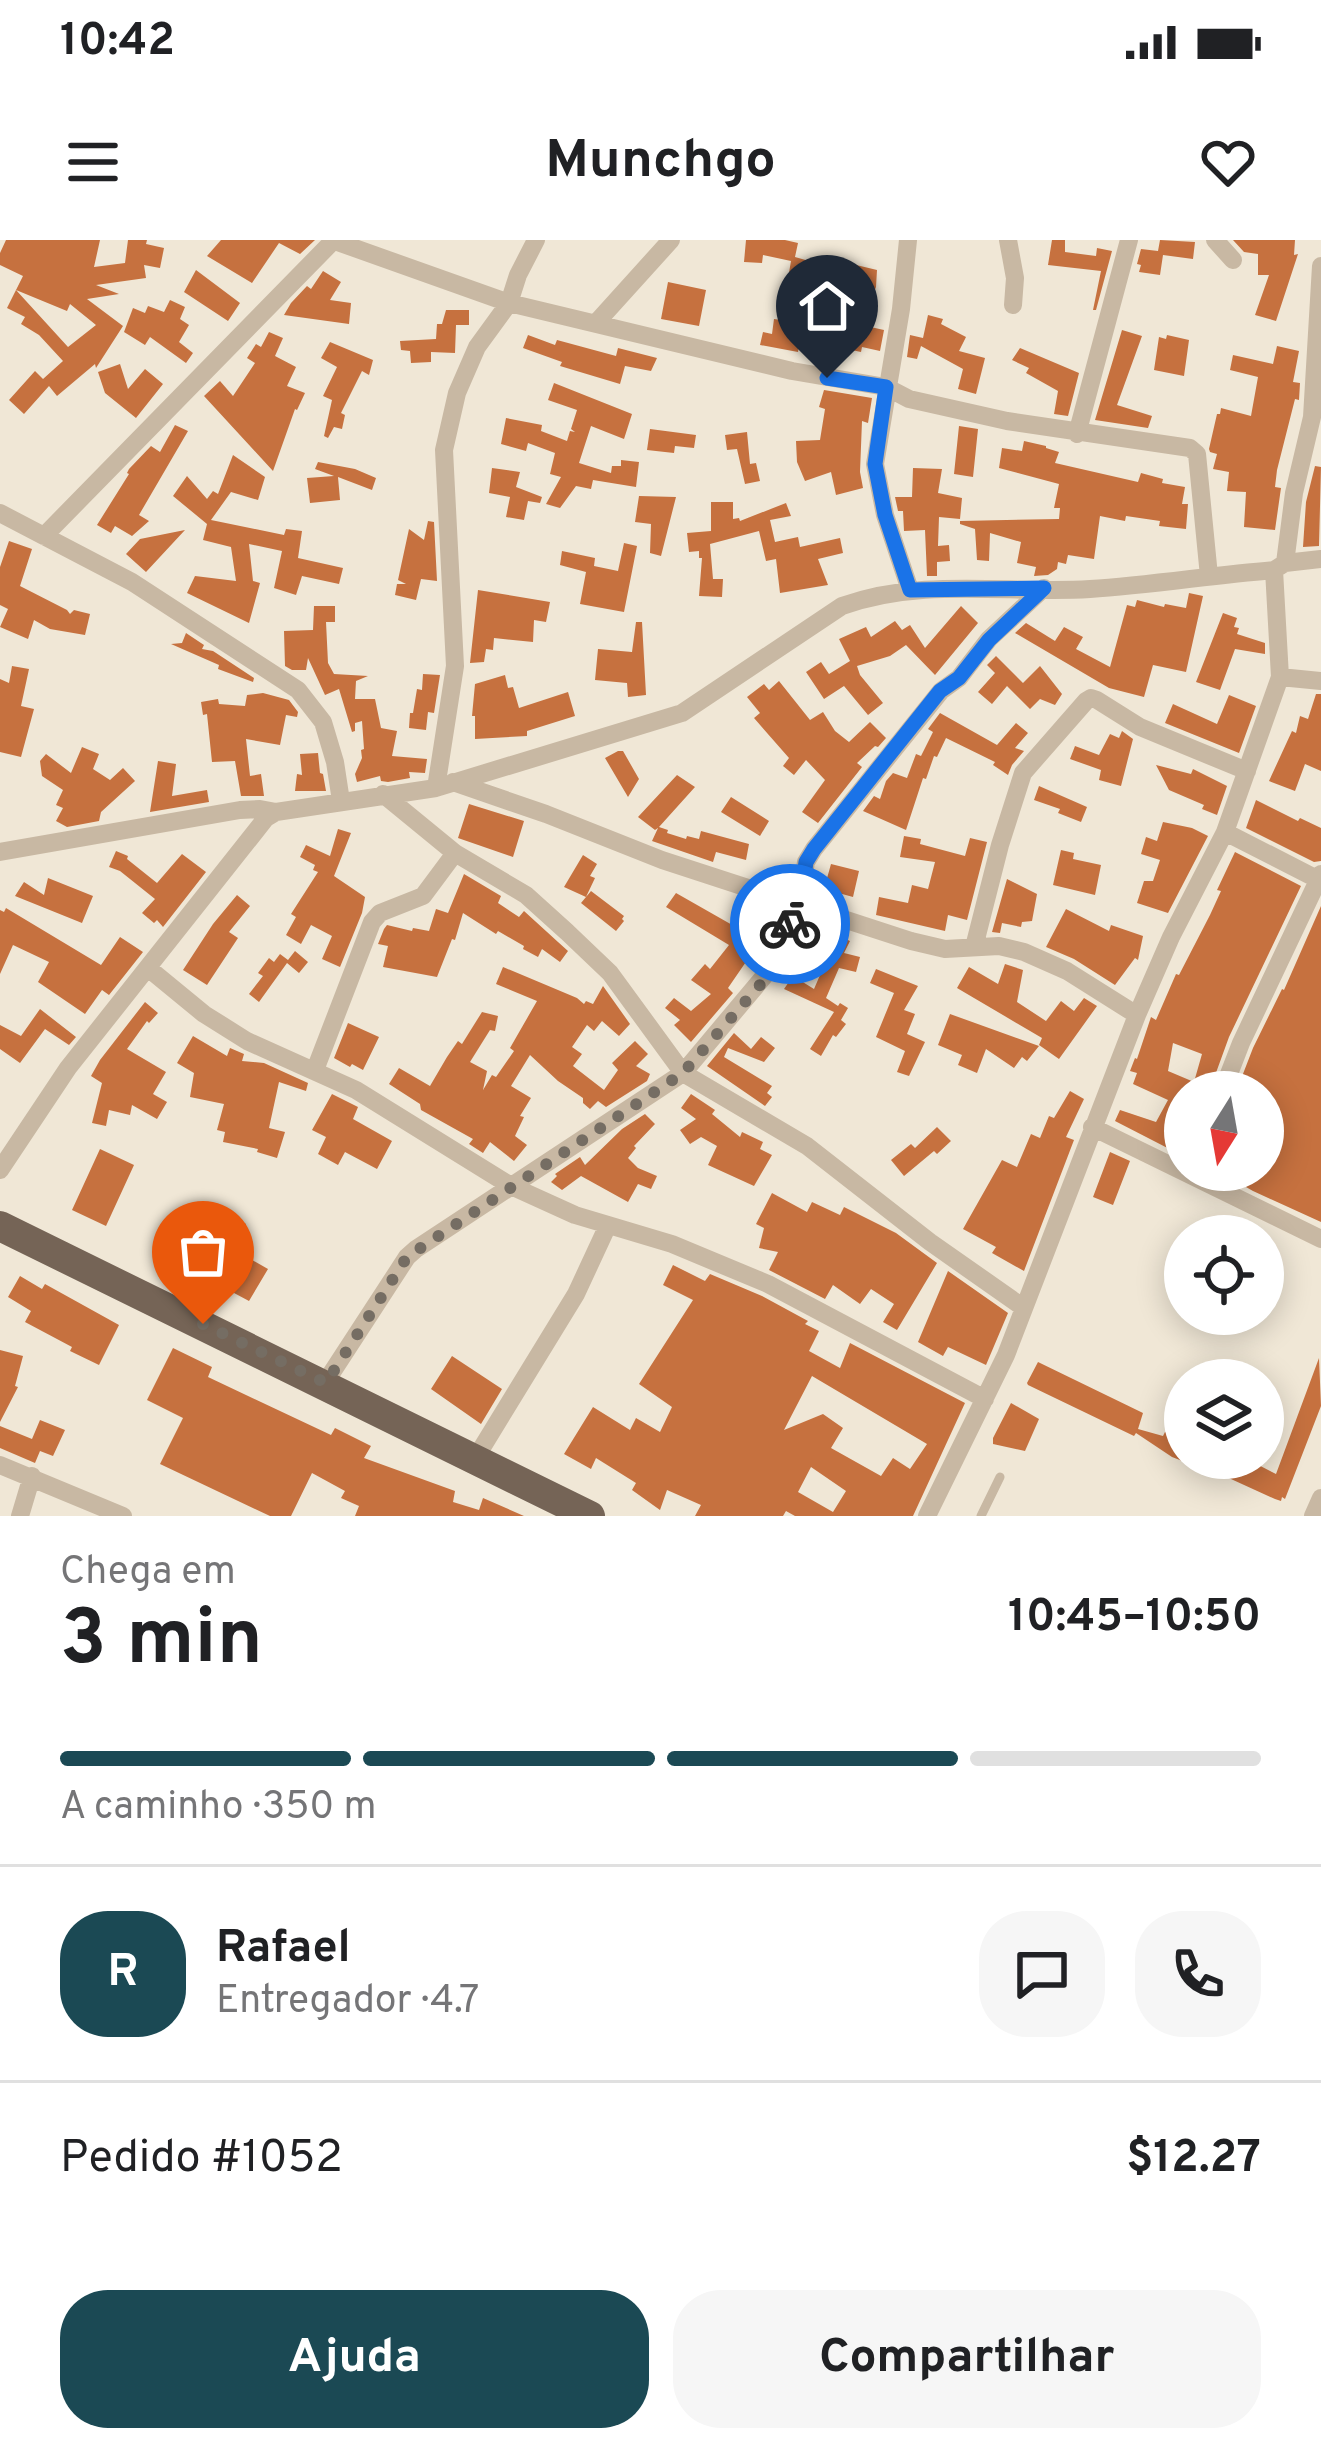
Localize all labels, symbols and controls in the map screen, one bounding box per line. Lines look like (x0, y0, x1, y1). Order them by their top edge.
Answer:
text: 10:42 (60, 14, 175, 71)
text: Munchgo (545, 128, 776, 197)
icon: menu (60, 129, 126, 195)
icon: heart (1195, 129, 1261, 195)
pin (776, 255, 878, 378)
icon: home (794, 273, 860, 339)
courier (730, 864, 850, 984)
icon: bike (757, 891, 823, 957)
north arrow (1164, 1071, 1284, 1191)
map controls (1164, 1071, 1284, 1479)
pin (152, 1201, 254, 1324)
button: locate (1164, 1215, 1284, 1335)
icon: bag (170, 1219, 236, 1285)
button: layers (1164, 1359, 1284, 1479)
text: Chega em (60, 1549, 236, 1598)
text: 10:45–10:50 (1008, 1590, 1261, 1647)
text: 3 min (60, 1593, 263, 1692)
text: A caminho · 350 m (60, 1784, 377, 1833)
button: chat (979, 1911, 1105, 2037)
button: phone (1135, 1911, 1261, 2037)
text: Rafael (216, 1921, 351, 1978)
text: R (107, 1945, 139, 2002)
text: Entregador · 4.7 (216, 1978, 479, 2027)
text: Pedido #1052 (60, 2131, 343, 2188)
text: $12.27 (1126, 2131, 1261, 2188)
button: Ajuda (60, 2290, 649, 2428)
button: Compartilhar (673, 2290, 1261, 2428)

